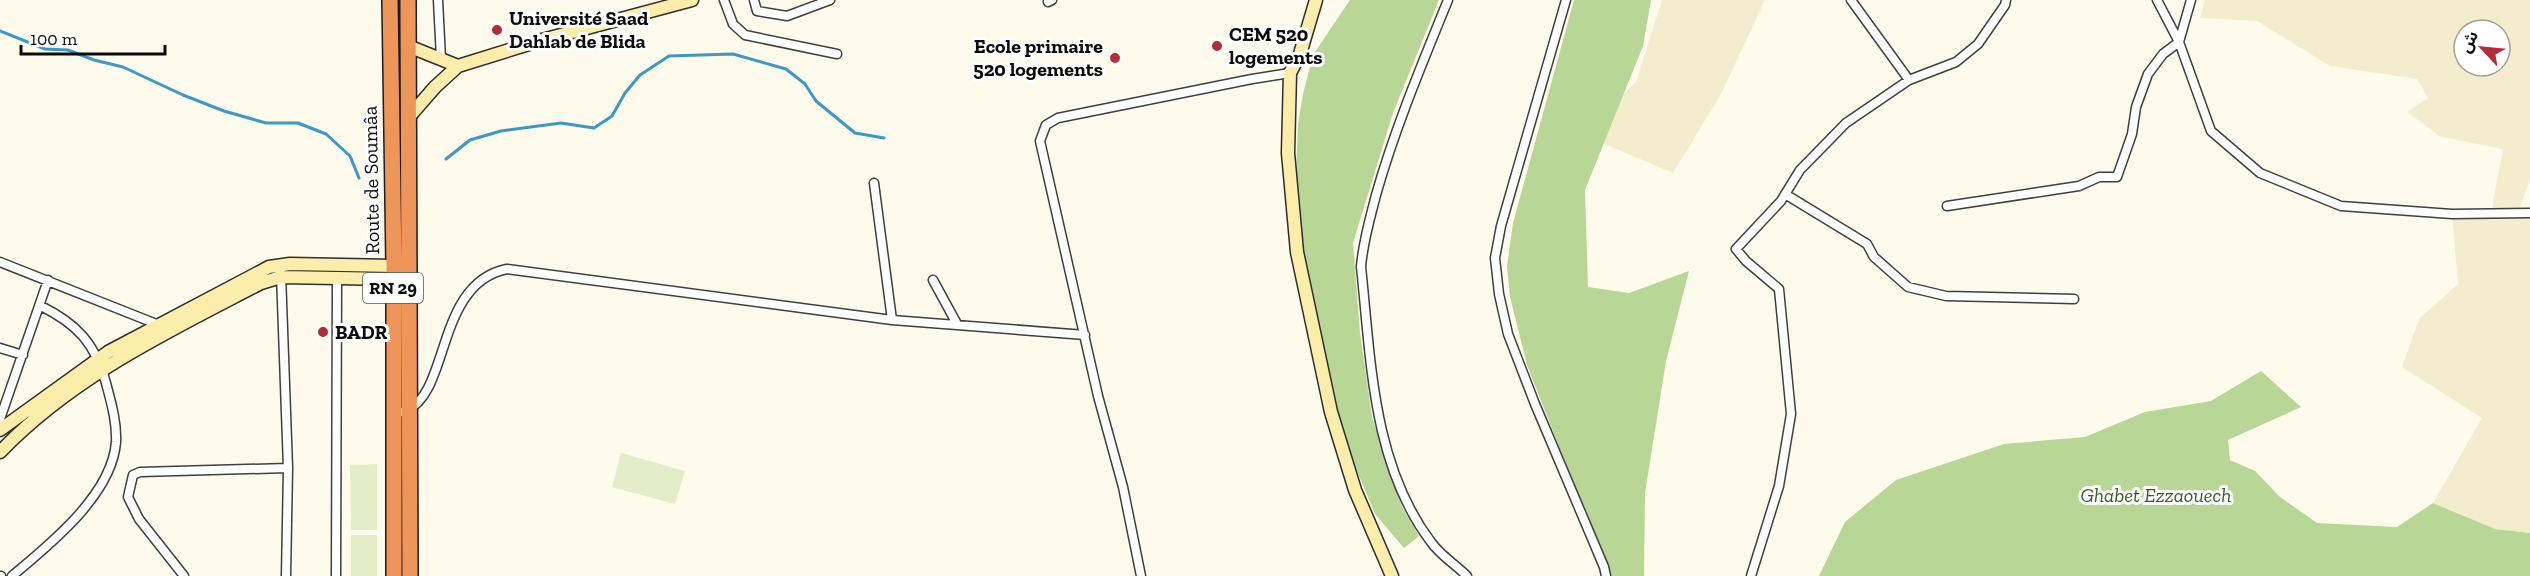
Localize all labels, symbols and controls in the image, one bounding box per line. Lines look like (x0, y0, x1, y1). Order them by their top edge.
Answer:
place label: Université Saad Dahlab de Blida (509, 6, 649, 53)
scale bar (21, 18, 165, 56)
north arrow (2452, 18, 2512, 78)
place label: CEM 520 logements (1229, 22, 1322, 69)
marker: Université Saad Dahlab de Blida (490, 23, 504, 37)
text: 100 m (30, 28, 78, 50)
text: ش (2456, 28, 2482, 56)
place label: Ecole primaire 520 logements (973, 34, 1103, 81)
marker: CEM 520 logements (1210, 39, 1224, 53)
marker: Ecole primaire 520 logements (1108, 51, 1122, 65)
street label: Route de Soumâa (358, 105, 384, 254)
road number: RN 29 (363, 273, 423, 303)
place label: BADR (335, 320, 387, 344)
marker: BADR (316, 325, 330, 339)
park label: Ghabet Ezzaouech (2081, 483, 2231, 507)

